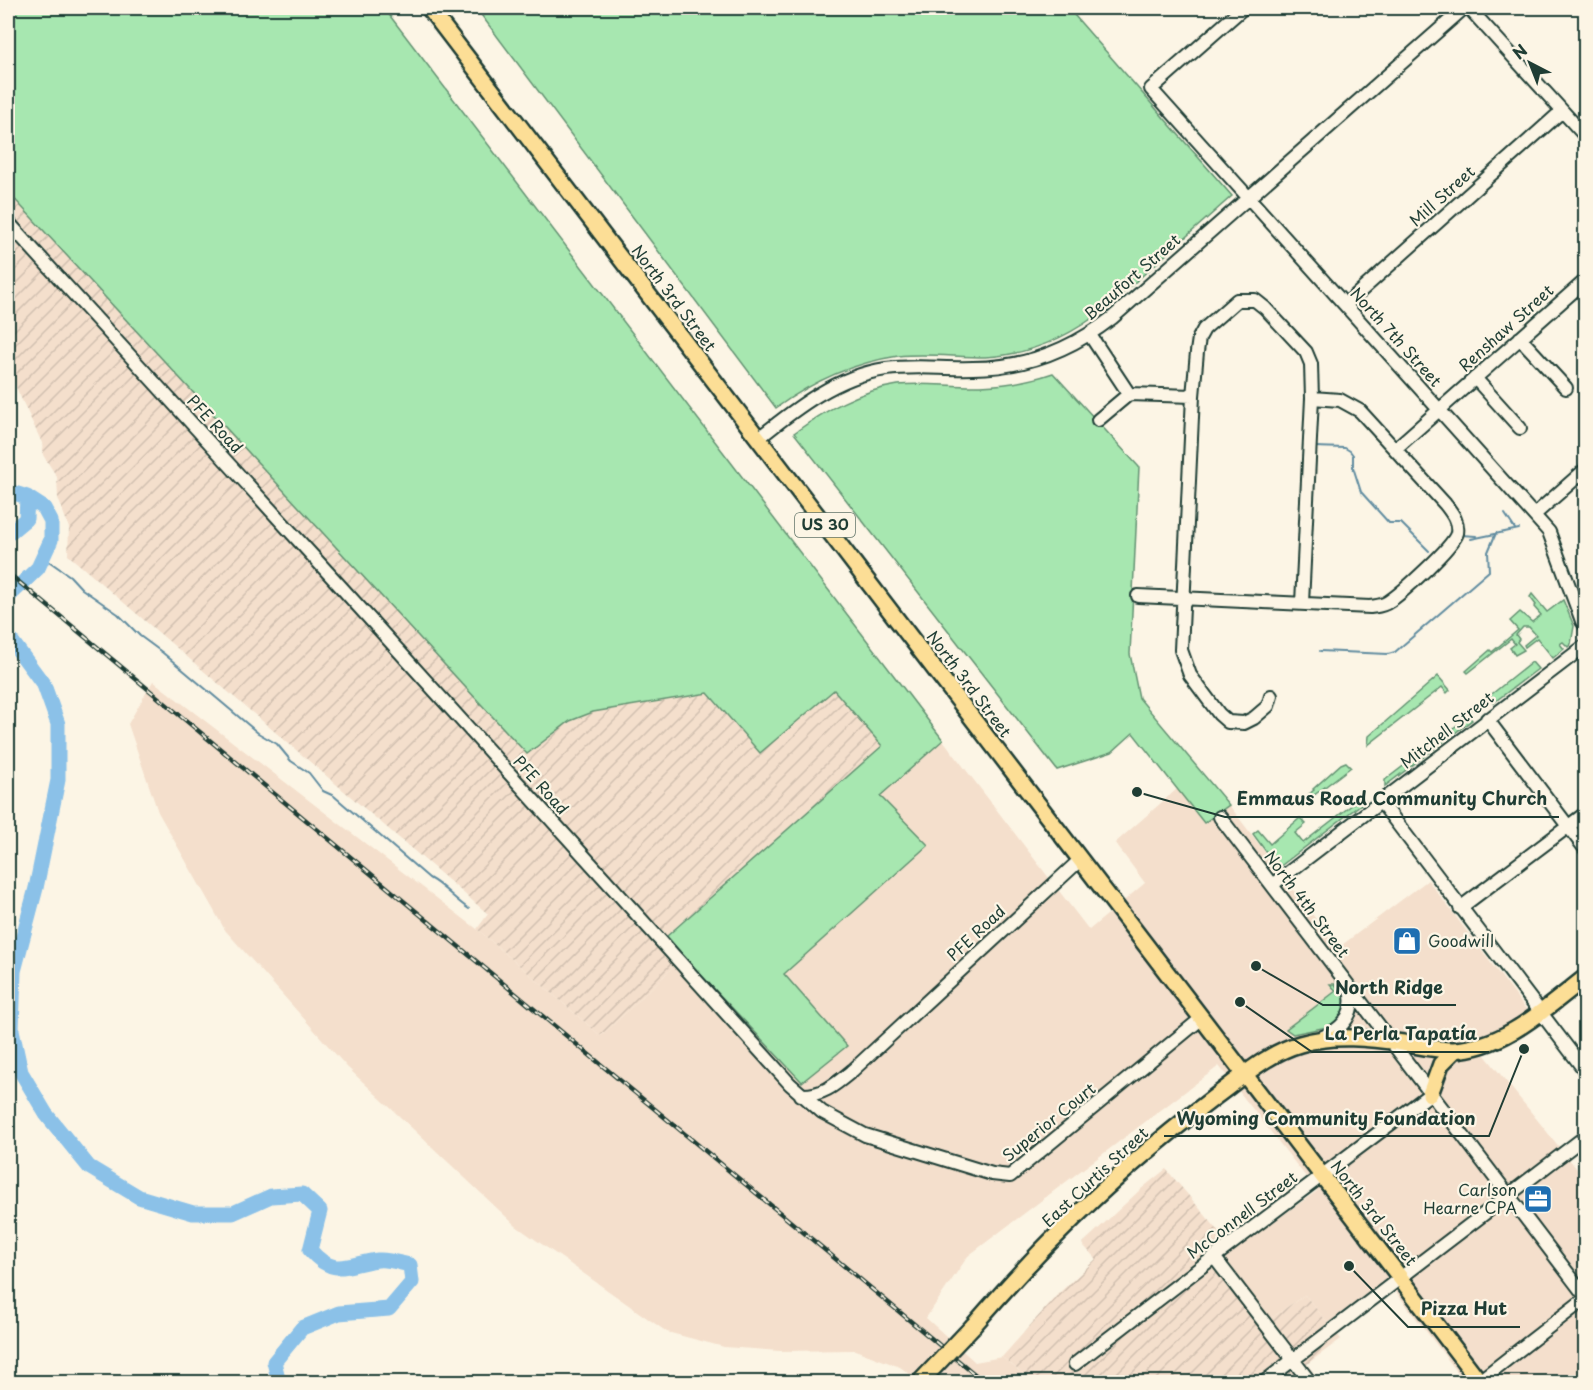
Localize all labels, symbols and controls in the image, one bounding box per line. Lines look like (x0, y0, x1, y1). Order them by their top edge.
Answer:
north arrow (1500, 33, 1560, 93)
text: N (1507, 38, 1532, 64)
street label: Mill Street (1403, 159, 1479, 231)
street label: Beaufort Street (1078, 227, 1185, 325)
street label: North 3rd Street (627, 239, 723, 356)
street label: Renshaw Street (1452, 278, 1559, 377)
street label: North 7th Street (1345, 281, 1448, 392)
street label: PFE Road (182, 389, 249, 458)
road number: US 30 (795, 513, 855, 537)
street label: North 3rd Street (922, 625, 1018, 742)
street label: Mitchell Street (1394, 685, 1499, 773)
street label: PFE Road (509, 749, 575, 819)
callout: Emmaus Road Community Church (1225, 781, 1559, 817)
text: Emmaus Road Community Church (1237, 784, 1547, 811)
street label: North 4th Street (1259, 845, 1356, 962)
street label: PFE Road (941, 899, 1010, 966)
shop icon: Goodwill (1391, 925, 1423, 957)
place label: Goodwill (1428, 928, 1494, 952)
callout: North Ridge (1323, 969, 1456, 1005)
text: North Ridge (1335, 973, 1443, 1000)
callout: La Perla Tapatía (1312, 1016, 1489, 1052)
text: La Perla Tapatía (1325, 1019, 1477, 1046)
street label: Superior Court (997, 1076, 1101, 1166)
callout: Wyoming Community Foundation (1164, 1100, 1489, 1136)
text: Wyoming Community Foundation (1176, 1104, 1476, 1131)
street label: East Curtis Street (1036, 1120, 1153, 1232)
street label: North 3rd Street (1326, 1155, 1424, 1271)
street label: McConnell Street (1181, 1164, 1302, 1264)
place label: Carlson Hearne CPA (1423, 1177, 1517, 1219)
office icon: Carlson Hearne CPA (1522, 1183, 1554, 1215)
callout: Pizza Hut (1408, 1291, 1520, 1327)
text: Pizza Hut (1421, 1294, 1507, 1321)

